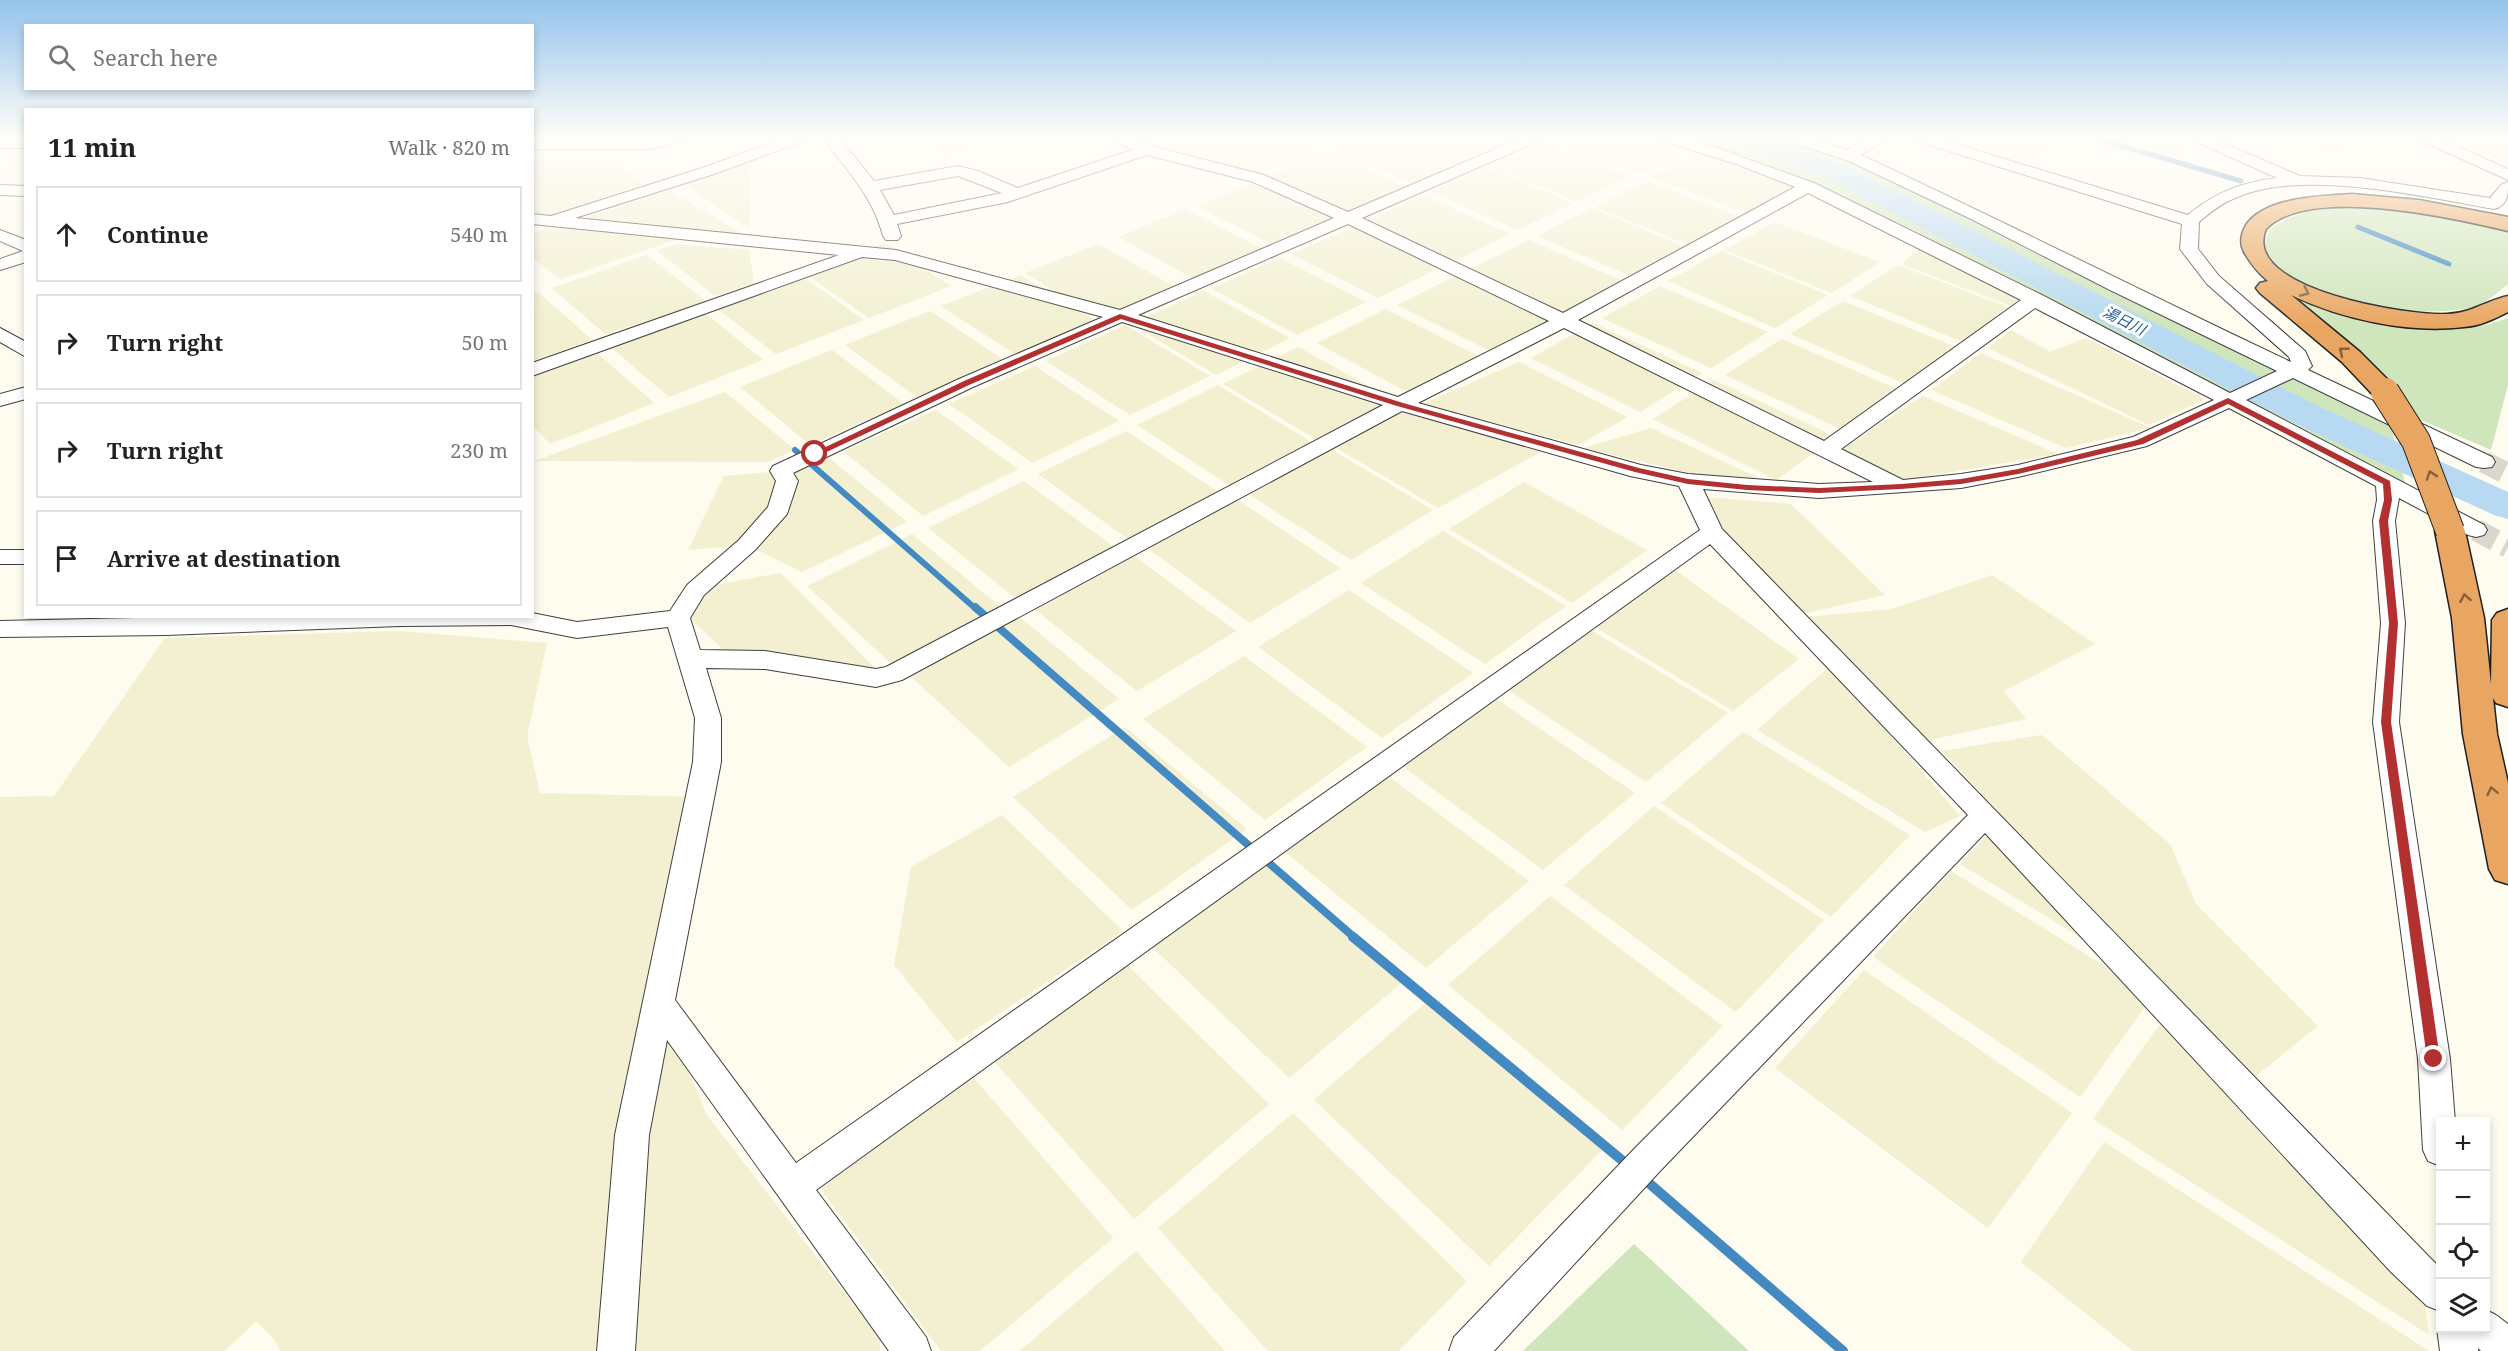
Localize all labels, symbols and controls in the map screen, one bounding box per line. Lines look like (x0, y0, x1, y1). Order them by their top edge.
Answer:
search box (24, 24, 534, 90)
icon: search (45, 41, 78, 74)
text: Search here (93, 42, 218, 72)
text: 11 min (48, 129, 136, 165)
text: Walk · 820 m (388, 134, 510, 161)
icon: ahead (50, 218, 83, 251)
text: Continue (107, 219, 209, 249)
text: 540 m (450, 221, 508, 248)
one-way arrow (2298, 285, 2309, 297)
water label: 湯日川 (2100, 301, 2151, 340)
icon: right (50, 326, 83, 359)
text: Turn right (107, 327, 223, 357)
text: 50 m (462, 329, 508, 356)
one-way arrow (2339, 347, 2350, 358)
icon: right (50, 434, 83, 467)
text: Turn right (107, 435, 223, 465)
text: 230 m (450, 437, 508, 464)
route start (801, 440, 827, 466)
one-way arrow (2425, 470, 2438, 481)
icon: arrive (50, 542, 83, 575)
text: Arrive at destination (107, 543, 341, 573)
one-way arrow (2459, 594, 2471, 603)
one-way arrow (2486, 786, 2499, 796)
route end (2420, 1045, 2446, 1071)
map controls (2436, 1117, 2490, 1333)
button: + (2436, 1117, 2490, 1171)
button: − (2436, 1171, 2490, 1225)
button: locate (2436, 1225, 2490, 1279)
button: layers (2436, 1279, 2490, 1333)

